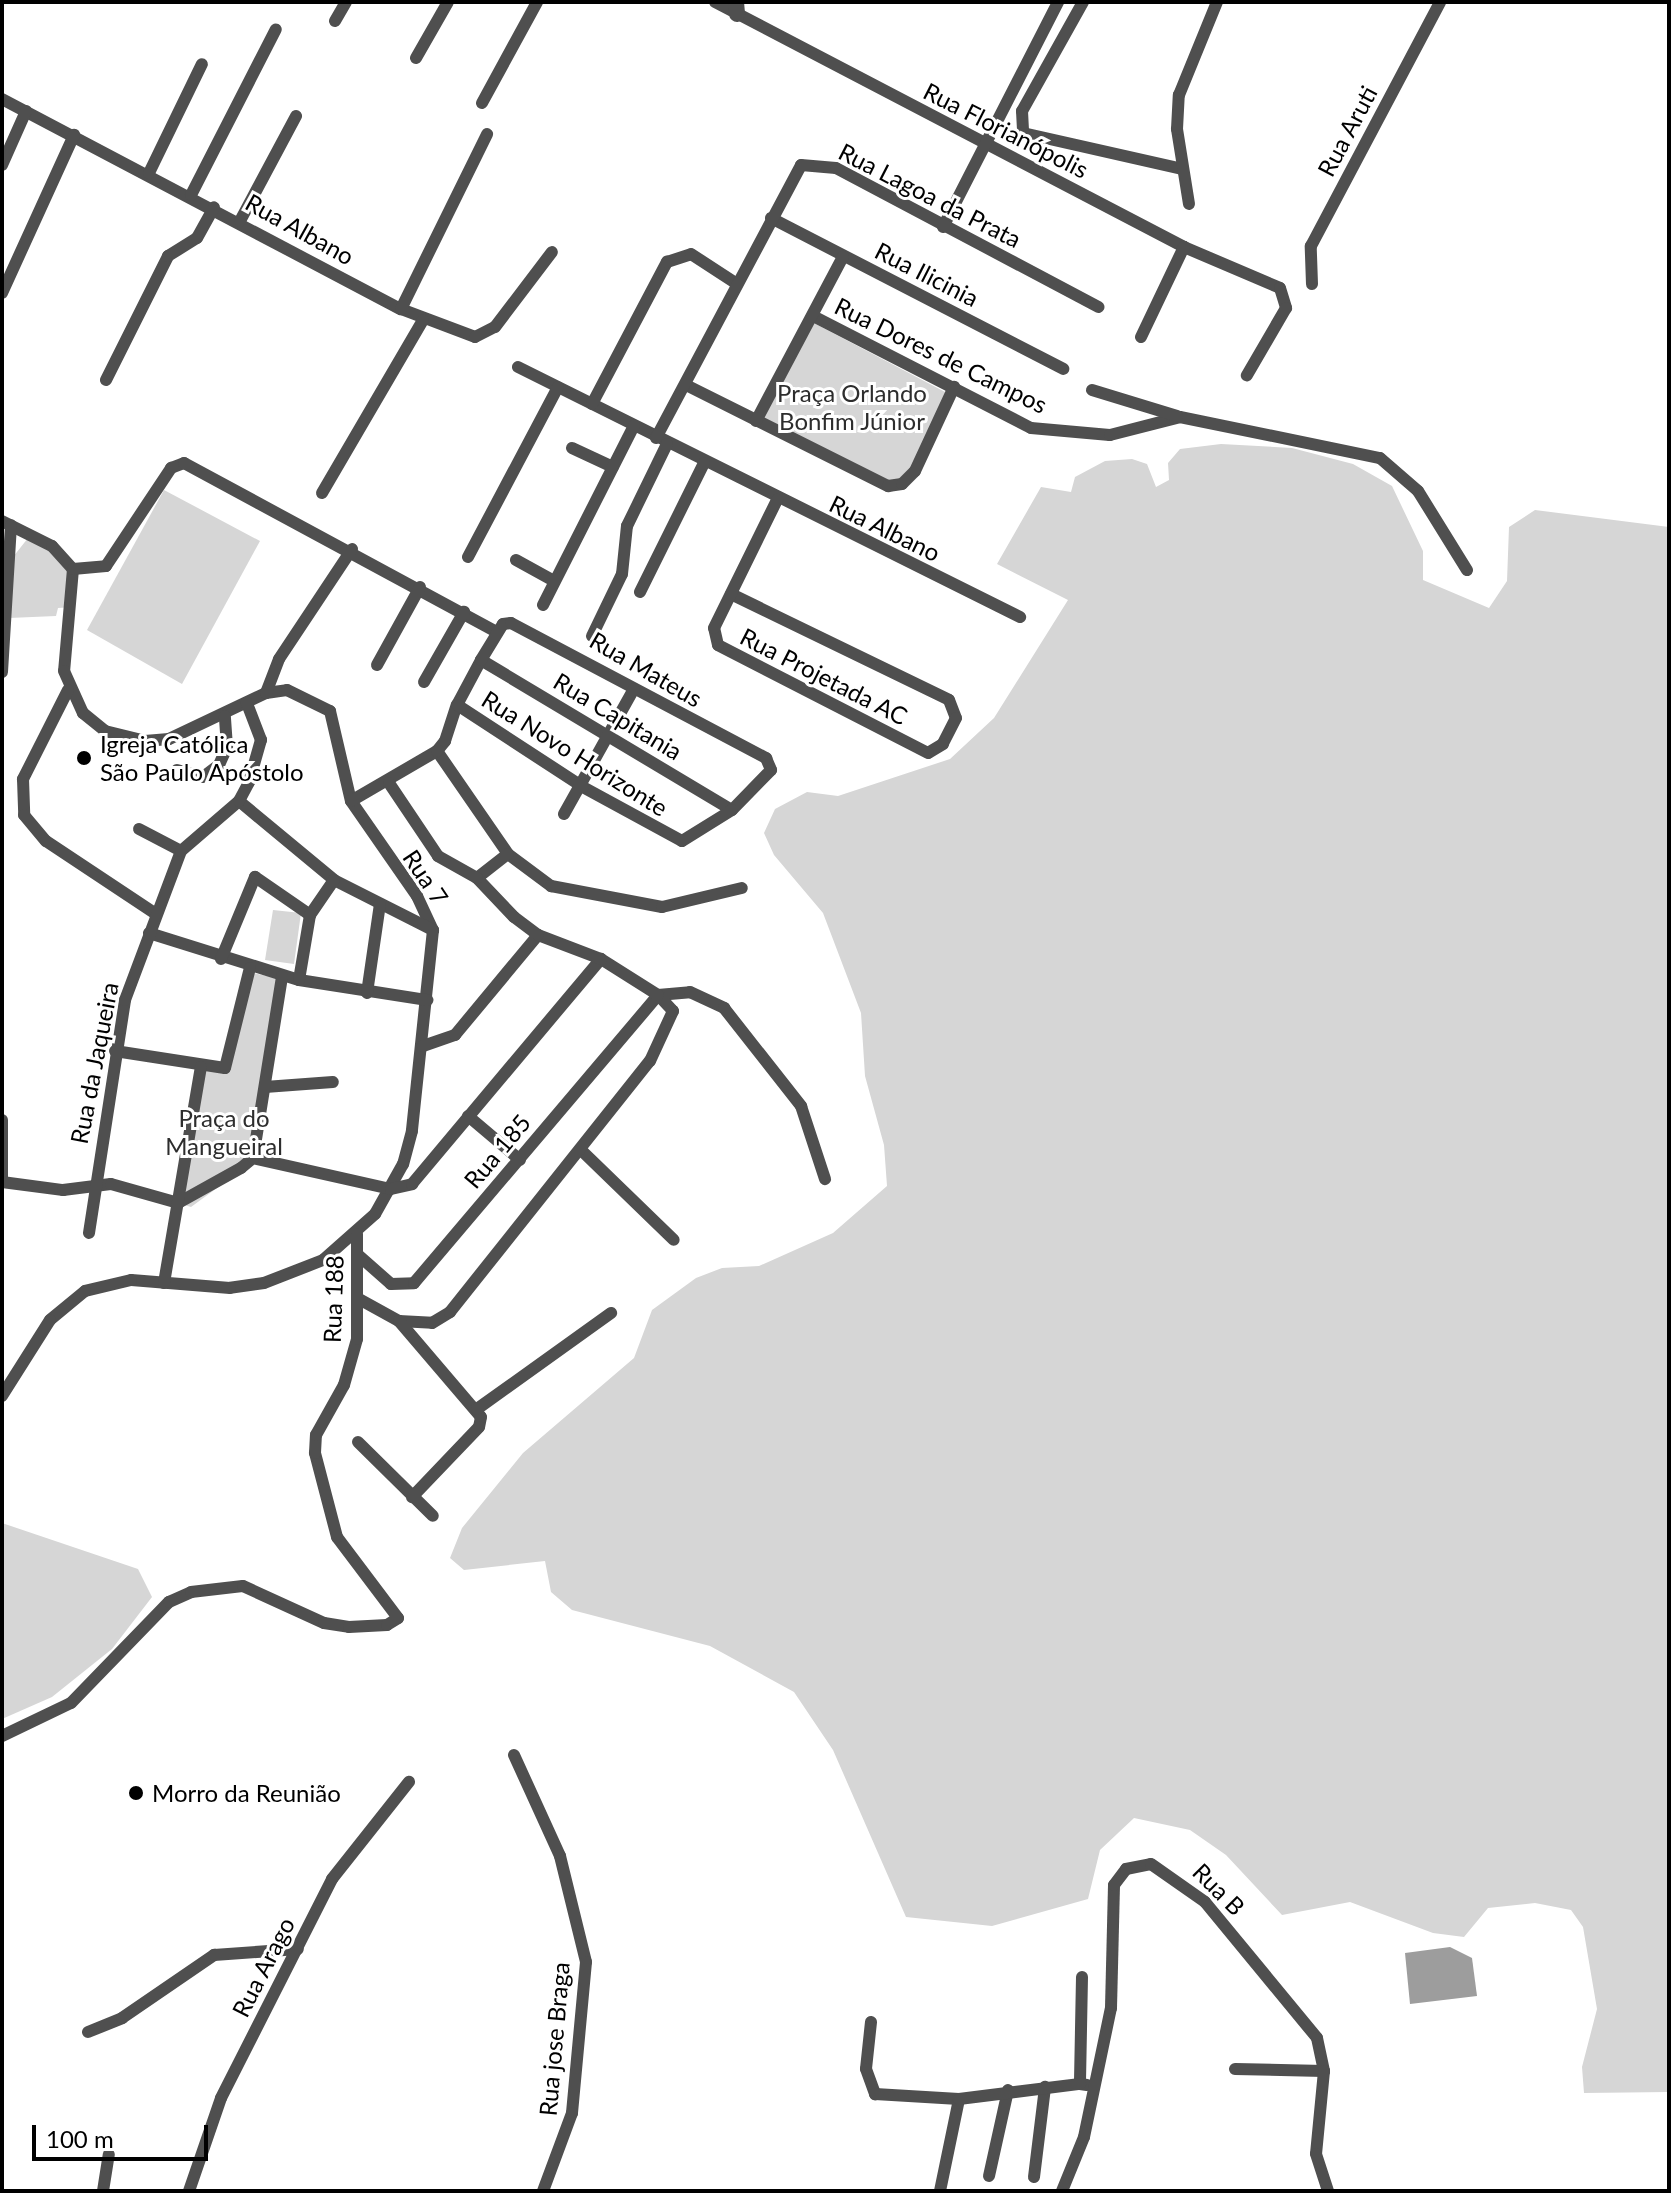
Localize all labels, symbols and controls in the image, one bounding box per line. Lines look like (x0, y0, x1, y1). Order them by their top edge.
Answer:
street label: Rua Florianópolis (919, 76, 1093, 184)
street label: Rua Aruti (1311, 80, 1383, 182)
street label: Rua Lagoa da Prata (834, 137, 1026, 253)
street label: Rua Albano (240, 187, 360, 271)
street label: Rua Ilicinia (870, 236, 984, 312)
street label: Rua Dores de Campos (830, 291, 1052, 419)
park label: Praça Orlando Bonfim Júnior (777, 379, 927, 435)
street label: Rua Albano (825, 489, 945, 567)
street label: Rua Projetada AC (735, 621, 913, 731)
street label: Rua Mateus (585, 625, 707, 713)
street label: Rua Capitania (549, 666, 687, 766)
street label: Rua Novo Horizonte (477, 684, 673, 822)
place label: Igreja Católica São Paulo Apóstolo (100, 730, 304, 786)
marker: Igreja Católica São Paulo Apóstolo (75, 749, 93, 767)
street label: Rua 7 (397, 844, 455, 910)
street label: Rua da Jaqueira (64, 979, 124, 1147)
park label: Praça do Mangueiral (165, 1104, 283, 1160)
street label: Rua 185 (458, 1108, 536, 1194)
street label: Rua 188 (317, 1255, 349, 1343)
place label: Morro da Reunião (152, 1779, 341, 1807)
marker: Morro da Reunião (127, 1784, 145, 1802)
street label: Rua B (1187, 1857, 1251, 1921)
street label: Rua Arago (226, 1912, 300, 2022)
street label: Rua jose Braga (533, 1961, 575, 2117)
scale bar (36, 2109, 212, 2159)
text: 100 m (46, 2124, 114, 2153)

